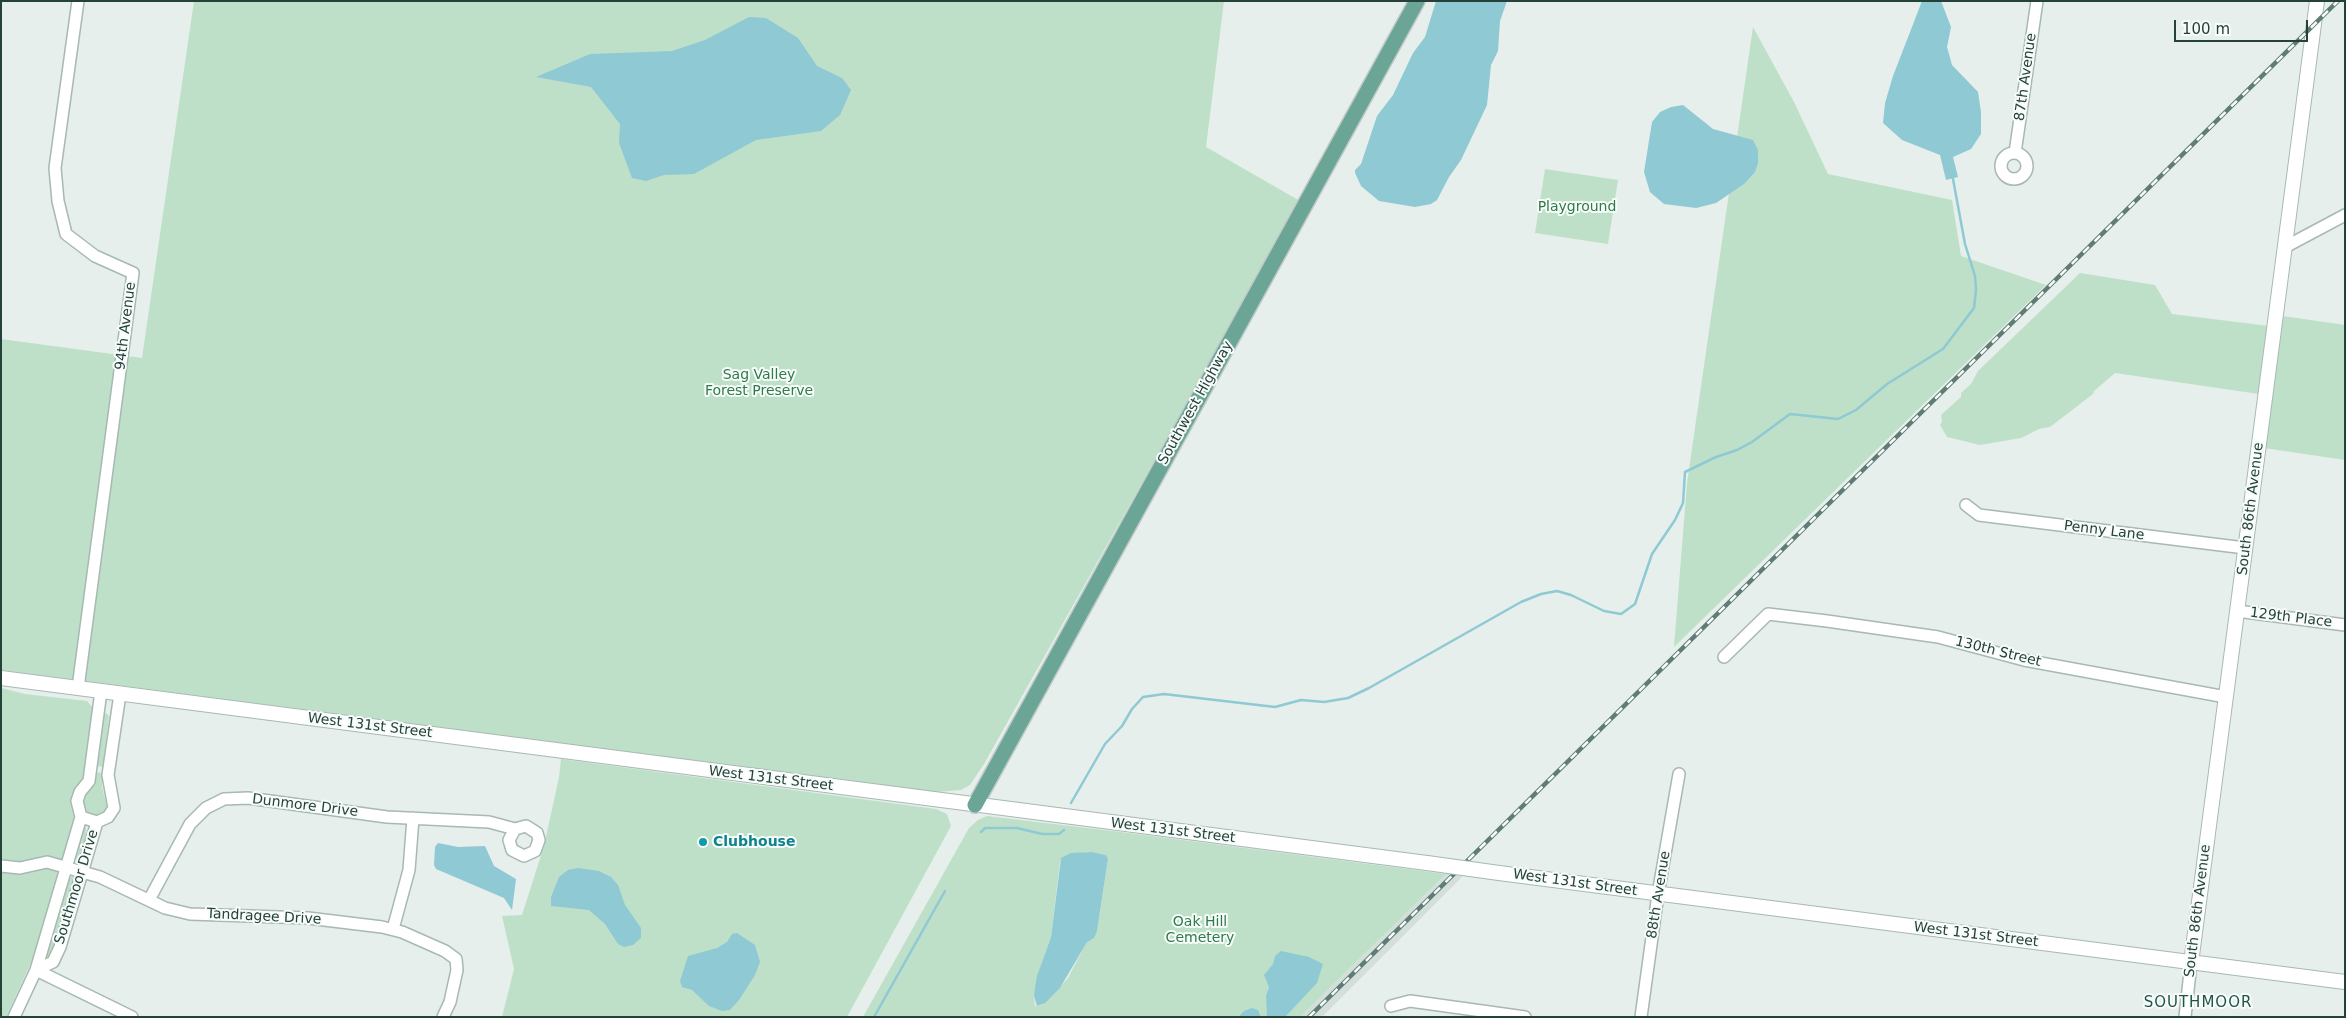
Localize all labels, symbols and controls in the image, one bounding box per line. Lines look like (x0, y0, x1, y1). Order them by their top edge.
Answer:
scale bar (2176, 10, 2310, 42)
text: 100 m (2182, 20, 2230, 38)
street label: 87th Avenue (2012, 32, 2040, 122)
park label: Playground (1538, 199, 1616, 215)
street label: 94th Avenue (112, 281, 140, 371)
street label: Southwest Highway (1155, 338, 1237, 468)
park label: Sag Valley Forest Preserve (705, 367, 813, 400)
street label: South 86th Avenue (2235, 442, 2267, 576)
street label: Penny Lane (2063, 518, 2145, 544)
street label: 129th Place (2249, 605, 2333, 631)
street label: 130th Street (1953, 633, 2043, 671)
street label: West 131st Street (307, 710, 433, 742)
street label: West 131st Street (708, 763, 834, 795)
street label: Dunmore Drive (251, 791, 359, 821)
street label: West 131st Street (1110, 815, 1236, 847)
street label: Southmoor Drive (52, 828, 102, 946)
place label: Clubhouse (713, 834, 795, 850)
marker: Clubhouse (697, 836, 709, 848)
street label: South 86th Avenue (2182, 844, 2214, 978)
street label: 88th Avenue (1644, 850, 1674, 940)
street label: West 131st Street (1512, 866, 1638, 900)
street label: Tandragee Drive (206, 906, 322, 928)
park label: Oak Hill Cemetery (1166, 914, 1234, 946)
street label: West 131st Street (1913, 919, 2039, 951)
district label: SOUTHMOOR (2143, 994, 2253, 1012)

